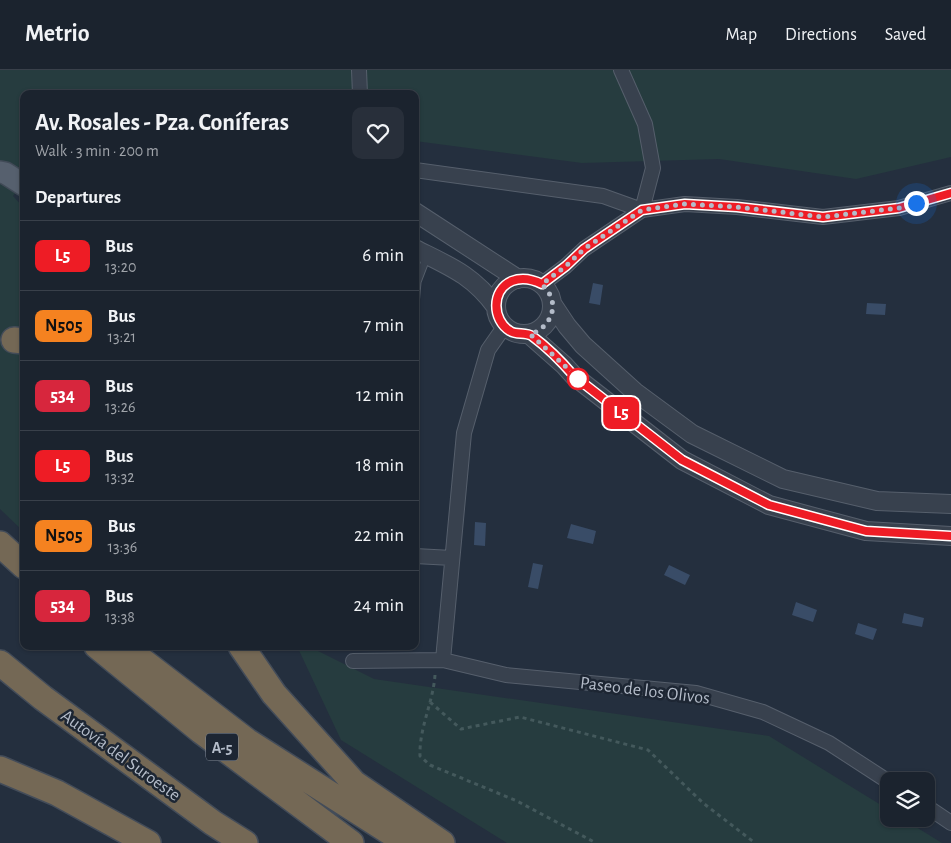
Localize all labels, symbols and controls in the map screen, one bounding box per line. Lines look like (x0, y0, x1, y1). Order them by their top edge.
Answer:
text: Metrio (25, 22, 90, 46)
text: Map (726, 26, 757, 44)
text: Directions (785, 26, 857, 44)
text: Saved (885, 26, 926, 44)
button: heart (352, 107, 404, 159)
text: Av. Rosales - Pza. Coníferas (35, 111, 289, 135)
text: Walk · 3 min · 200 m (35, 143, 159, 159)
text: Departures (35, 188, 121, 207)
your location (904, 191, 929, 216)
text: Bus (105, 237, 133, 256)
text: 6 min (362, 246, 404, 265)
text: L5 (55, 247, 70, 265)
text: 13:20 (105, 259, 137, 275)
text: Bus (107, 307, 136, 326)
text: 7 min (363, 316, 404, 335)
text: N505 (45, 317, 82, 335)
text: 13:21 (107, 329, 136, 345)
unlabelled marker (567, 368, 589, 390)
text: Bus (105, 377, 133, 396)
text: 12 min (356, 386, 404, 405)
text: 534 (50, 387, 75, 405)
line badge: L5 (598, 397, 644, 429)
text: 13:26 (105, 399, 136, 415)
text: L5 (613, 404, 629, 422)
text: Bus (105, 447, 133, 466)
text: 18 min (356, 456, 404, 475)
text: L5 (55, 457, 70, 475)
text: 13:32 (105, 469, 135, 485)
text: Bus (107, 517, 136, 536)
text: 22 min (354, 526, 404, 545)
text: N505 (45, 527, 82, 545)
text: 13:36 (107, 539, 137, 555)
text: Bus (105, 587, 133, 606)
text: 24 min (353, 596, 404, 615)
text: 534 (50, 597, 75, 615)
text: 13:38 (105, 609, 135, 625)
street label: Paseo de los Olivos (579, 674, 711, 708)
street label: Autovía del Suroeste (57, 707, 183, 805)
road number: A-5 (206, 734, 238, 760)
map controls (880, 772, 935, 827)
button: layers (880, 772, 935, 827)

